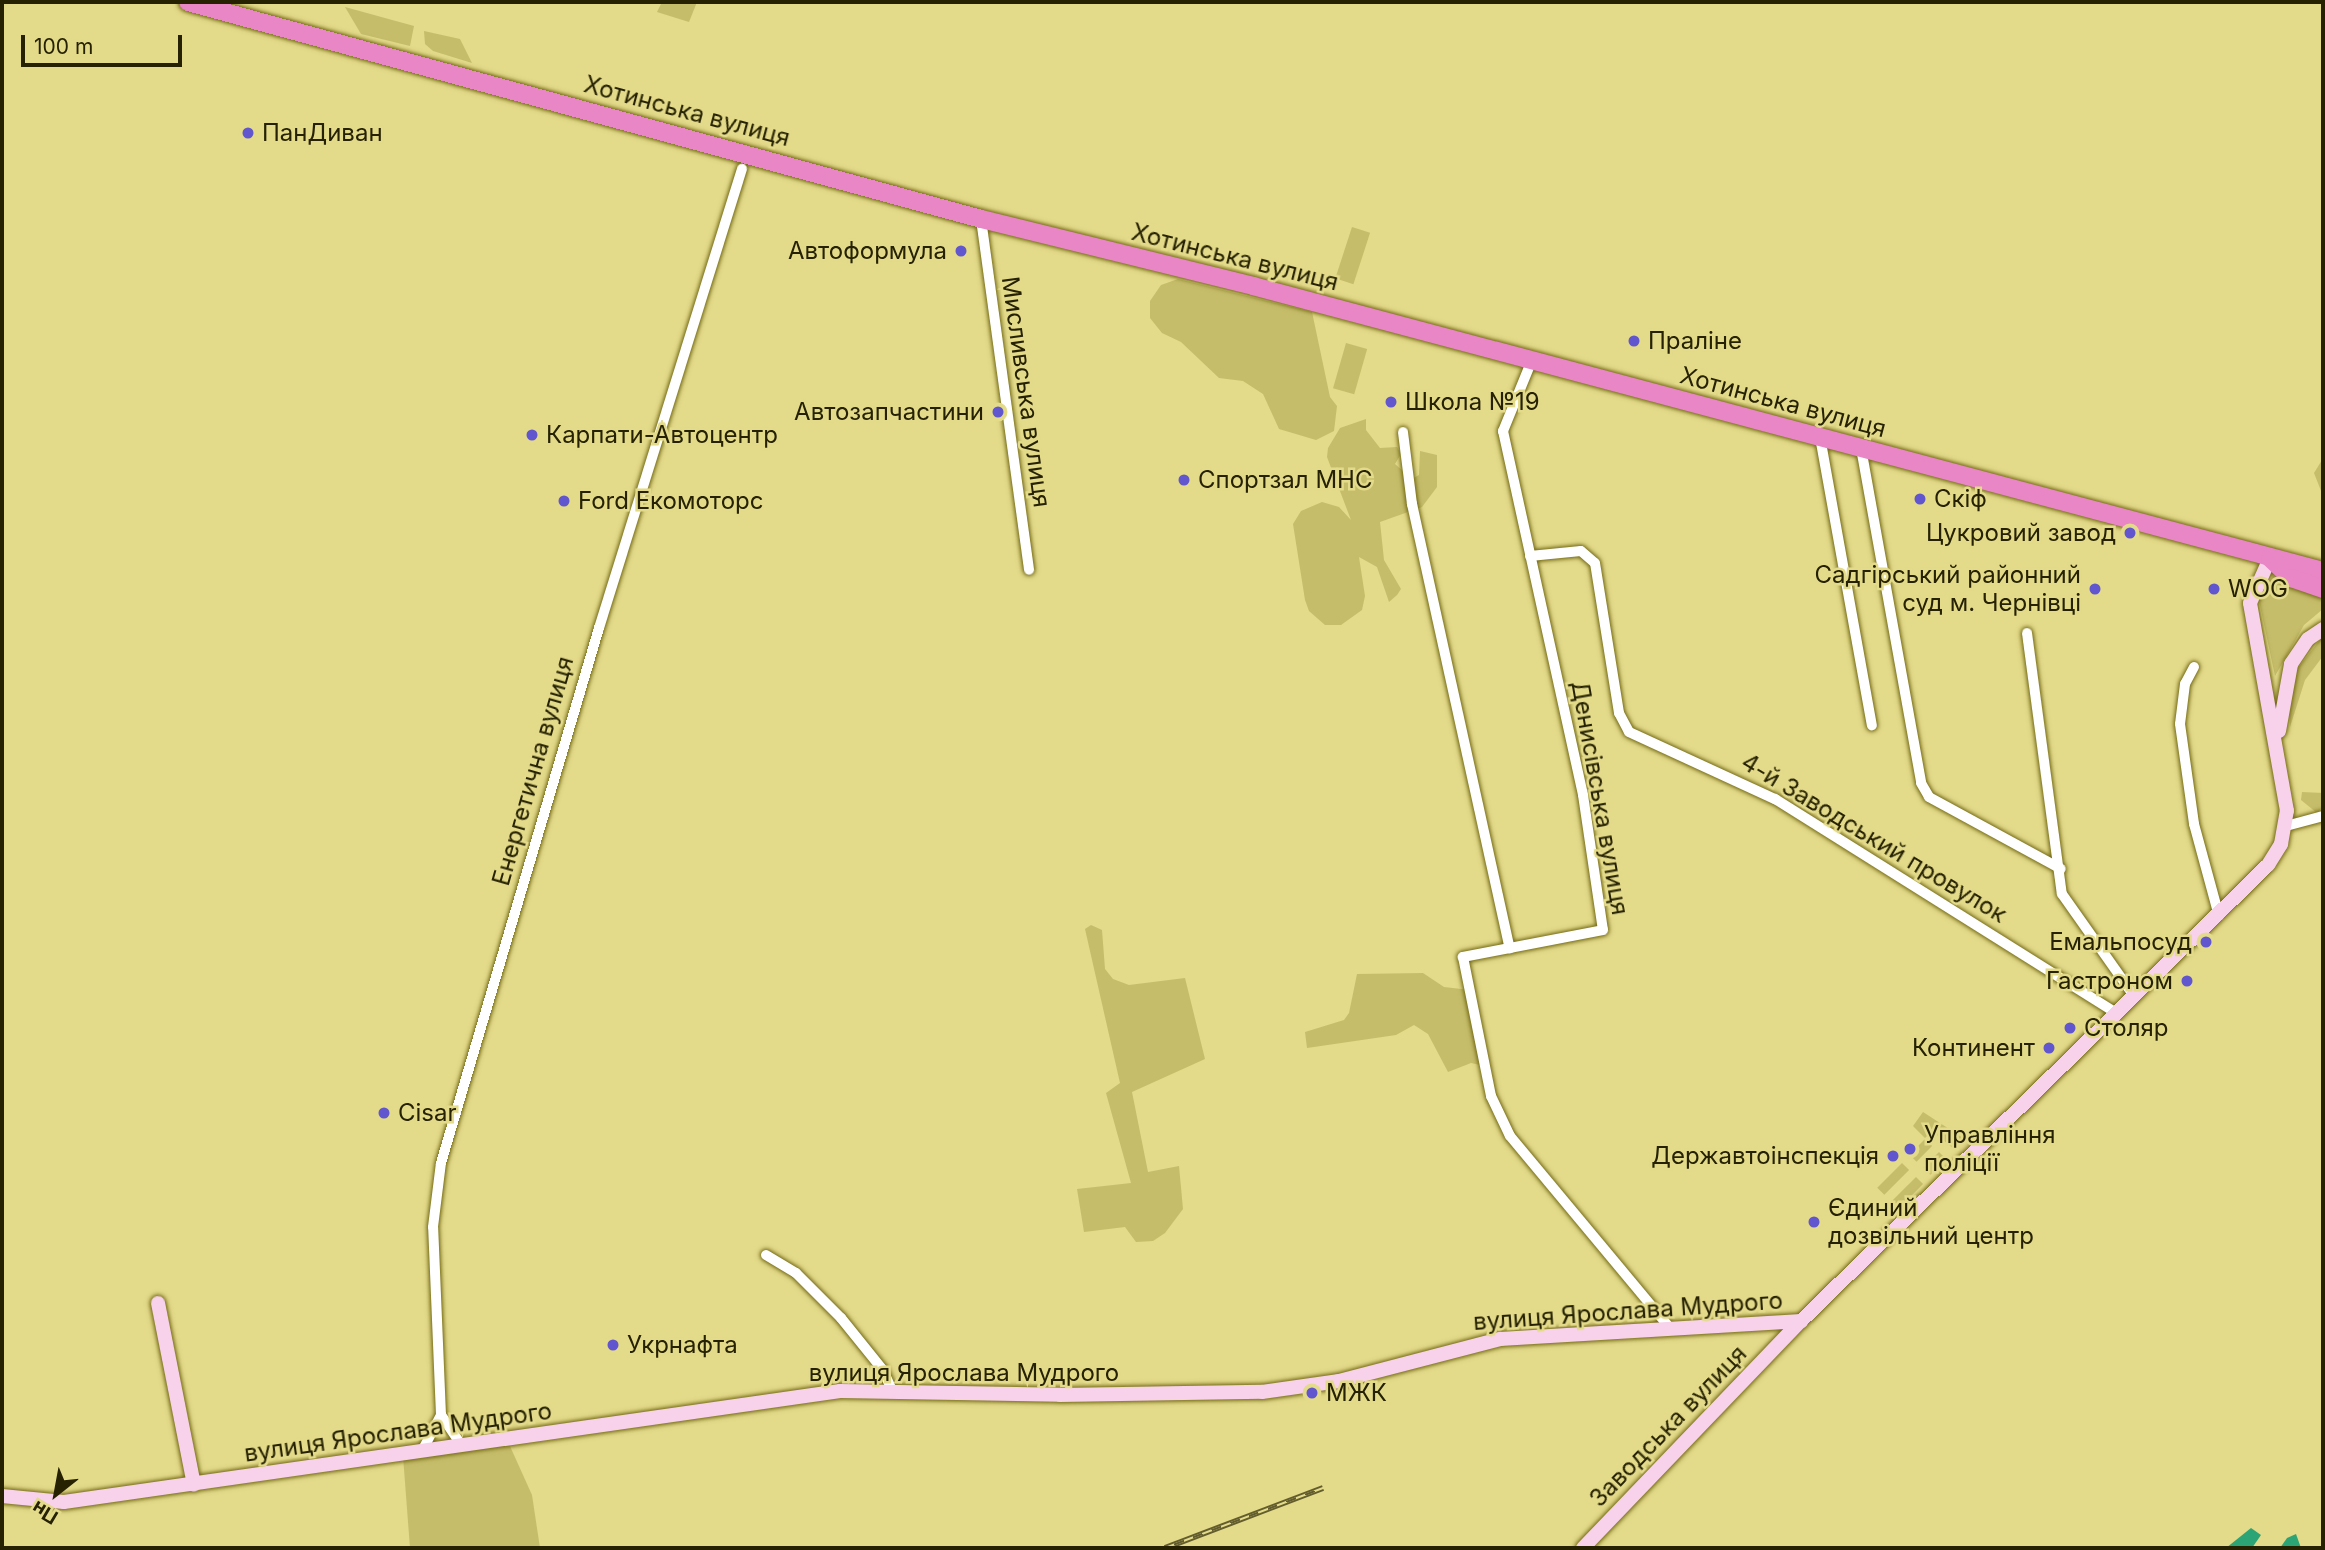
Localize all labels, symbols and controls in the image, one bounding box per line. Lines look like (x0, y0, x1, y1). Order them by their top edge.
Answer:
scale bar (24, 21, 186, 65)
text: 100 m (34, 34, 93, 59)
street label: Хотинська вулиця (581, 70, 793, 152)
place label: ПанДиван (262, 119, 383, 147)
marker: ПанДиван (240, 125, 256, 141)
street label: Хотинська вулиця (1129, 217, 1341, 297)
place label: Автоформула (788, 237, 947, 265)
marker: Автоформула (953, 243, 969, 259)
street label: Мисливська вулиця (996, 275, 1056, 509)
place label: Праліне (1648, 327, 1742, 355)
marker: Праліне (1626, 333, 1642, 349)
street label: Хотинська вулиця (1677, 361, 1889, 443)
place label: Школа №19 (1405, 388, 1540, 416)
marker: Школа №19 (1383, 394, 1399, 410)
place label: Автозапчастини (794, 398, 984, 426)
marker: Автозапчастини (990, 404, 1006, 420)
place label: Карпати-Автоцентр (546, 421, 778, 449)
marker: Карпати-Автоцентр (524, 427, 540, 443)
place label: Спортзал МНС (1198, 466, 1372, 494)
marker: Спортзал МНС (1176, 472, 1192, 488)
place label: Скіф (1934, 485, 1987, 513)
place label: Ford Екомоторс (578, 487, 763, 515)
marker: Скіф (1912, 491, 1928, 507)
marker: Ford Екомоторс (556, 493, 572, 509)
place label: Цукровий завод (1926, 519, 2116, 547)
marker: Цукровий завод (2122, 525, 2138, 541)
place label: Садгірський районний суд м. Чернівці (1815, 561, 2081, 617)
place label: WOG (2228, 575, 2288, 603)
marker: Садгірський районний суд м. Чернівці (2087, 581, 2103, 597)
marker: WOG (2206, 581, 2222, 597)
street label: Енергетична вулиця (486, 653, 580, 889)
street label: Денисівська вулиця (1565, 679, 1635, 917)
street label: 4-й Заводський провулок (1736, 747, 2012, 929)
place label: Емальпосуд (2049, 928, 2192, 956)
marker: Емальпосуд (2198, 934, 2214, 950)
place label: Гастроном (2046, 967, 2173, 995)
marker: Гастроном (2179, 973, 2195, 989)
place label: Столяр (2084, 1014, 2169, 1042)
marker: Столяр (2062, 1020, 2078, 1036)
place label: Континент (1912, 1034, 2035, 1062)
marker: Континент (2041, 1040, 2057, 1056)
place label: Cisar (398, 1099, 457, 1127)
marker: Cisar (376, 1105, 392, 1121)
place label: Управління поліції (1924, 1121, 2056, 1177)
marker: Управління поліції (1902, 1141, 1918, 1157)
place label: Державтоінспекція (1651, 1142, 1879, 1170)
marker: Державтоінспекція (1885, 1148, 1901, 1164)
place label: Єдиний дозвільний центр (1828, 1194, 2034, 1250)
marker: Єдиний дозвільний центр (1806, 1214, 1822, 1230)
street label: вулиця Ярослава Мудрого (1472, 1286, 1784, 1336)
place label: Укрнафта (627, 1331, 738, 1359)
marker: Укрнафта (605, 1337, 621, 1353)
street label: Заводська вулиця (1584, 1339, 1752, 1513)
street label: вулиця Ярослава Мудрого (809, 1359, 1119, 1387)
place label: МЖК (1326, 1379, 1387, 1407)
marker: МЖК (1304, 1385, 1320, 1401)
street label: вулиця Ярослава Мудрого (242, 1396, 554, 1468)
north arrow (21, 1459, 91, 1529)
text: Пн (28, 1496, 62, 1529)

